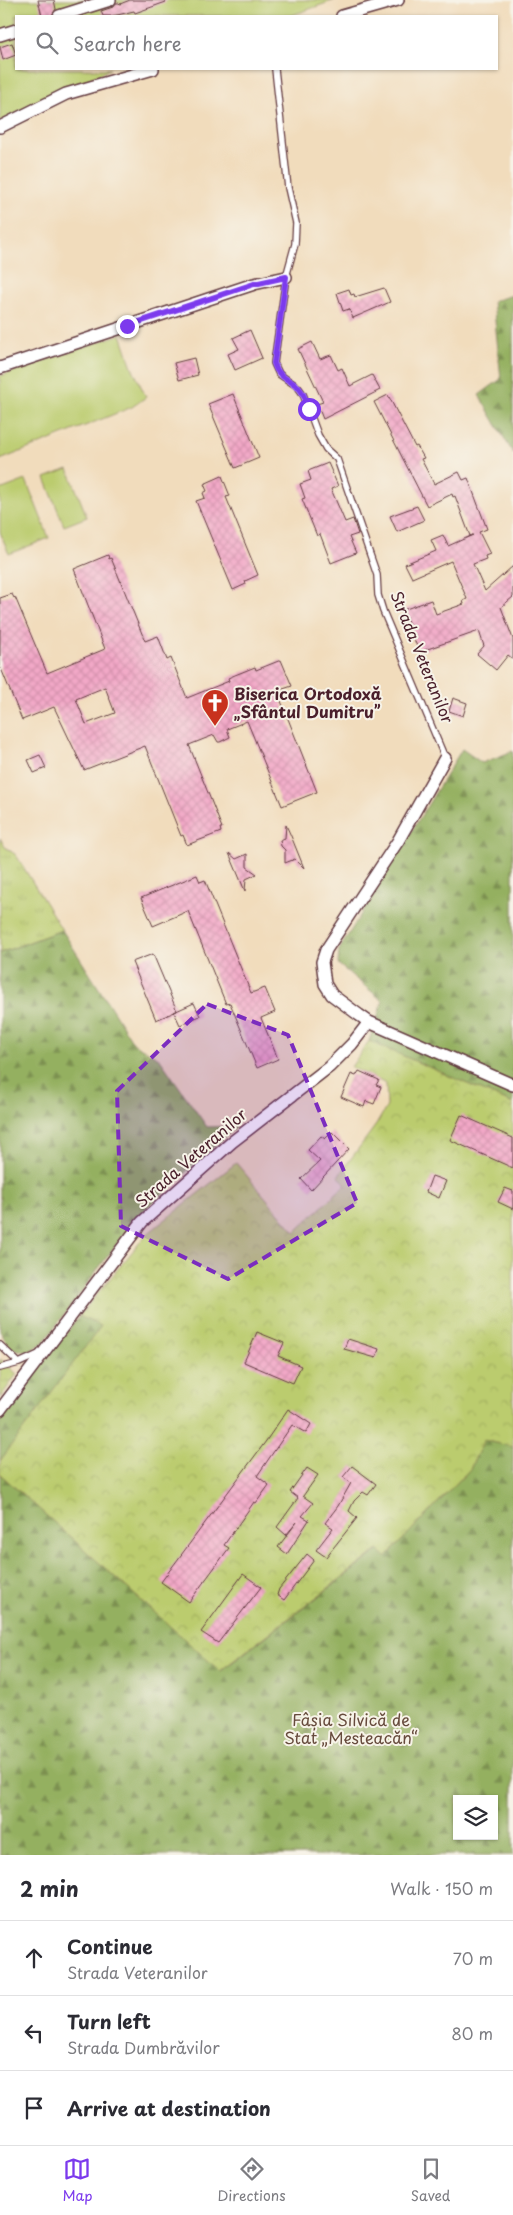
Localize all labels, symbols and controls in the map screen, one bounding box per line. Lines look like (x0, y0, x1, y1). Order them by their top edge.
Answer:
search box (15, 15, 498, 70)
icon: search (33, 29, 61, 57)
text: Search here (73, 29, 182, 57)
route end (116, 315, 139, 338)
route start (298, 398, 321, 421)
street label: Strada Veteranilor (385, 587, 460, 726)
place label: Biserica Ortodoxă „Sfântul Dumitru” (234, 681, 382, 723)
church icon: Biserica Ortodoxă „Sfântul Dumitru” (200, 688, 230, 727)
street label: Strada Veteranilor (129, 1102, 251, 1212)
park label: Fâșia Silvică de Stat „Mesteacăn“ (284, 1707, 418, 1749)
map controls (453, 1795, 498, 1840)
button: layers (453, 1795, 498, 1840)
text: 2 min (20, 1872, 79, 1904)
text: Walk · 150 m (390, 1876, 493, 1900)
text: Continue (67, 1932, 153, 1960)
icon: ahead (20, 1944, 48, 1972)
text: 70 m (453, 1946, 493, 1970)
text: Strada Veteranilor (67, 1960, 208, 1984)
text: Turn left (67, 2007, 151, 2035)
icon: left (20, 2019, 48, 2047)
text: 80 m (451, 2021, 493, 2045)
text: Strada Dumbrăvilor (67, 2035, 220, 2059)
icon: arrive (20, 2094, 48, 2122)
text: Arrive at destination (67, 2094, 271, 2122)
tab: Map (63, 2155, 92, 2206)
tab: Directions (218, 2155, 286, 2206)
tab: Saved (411, 2155, 450, 2206)

